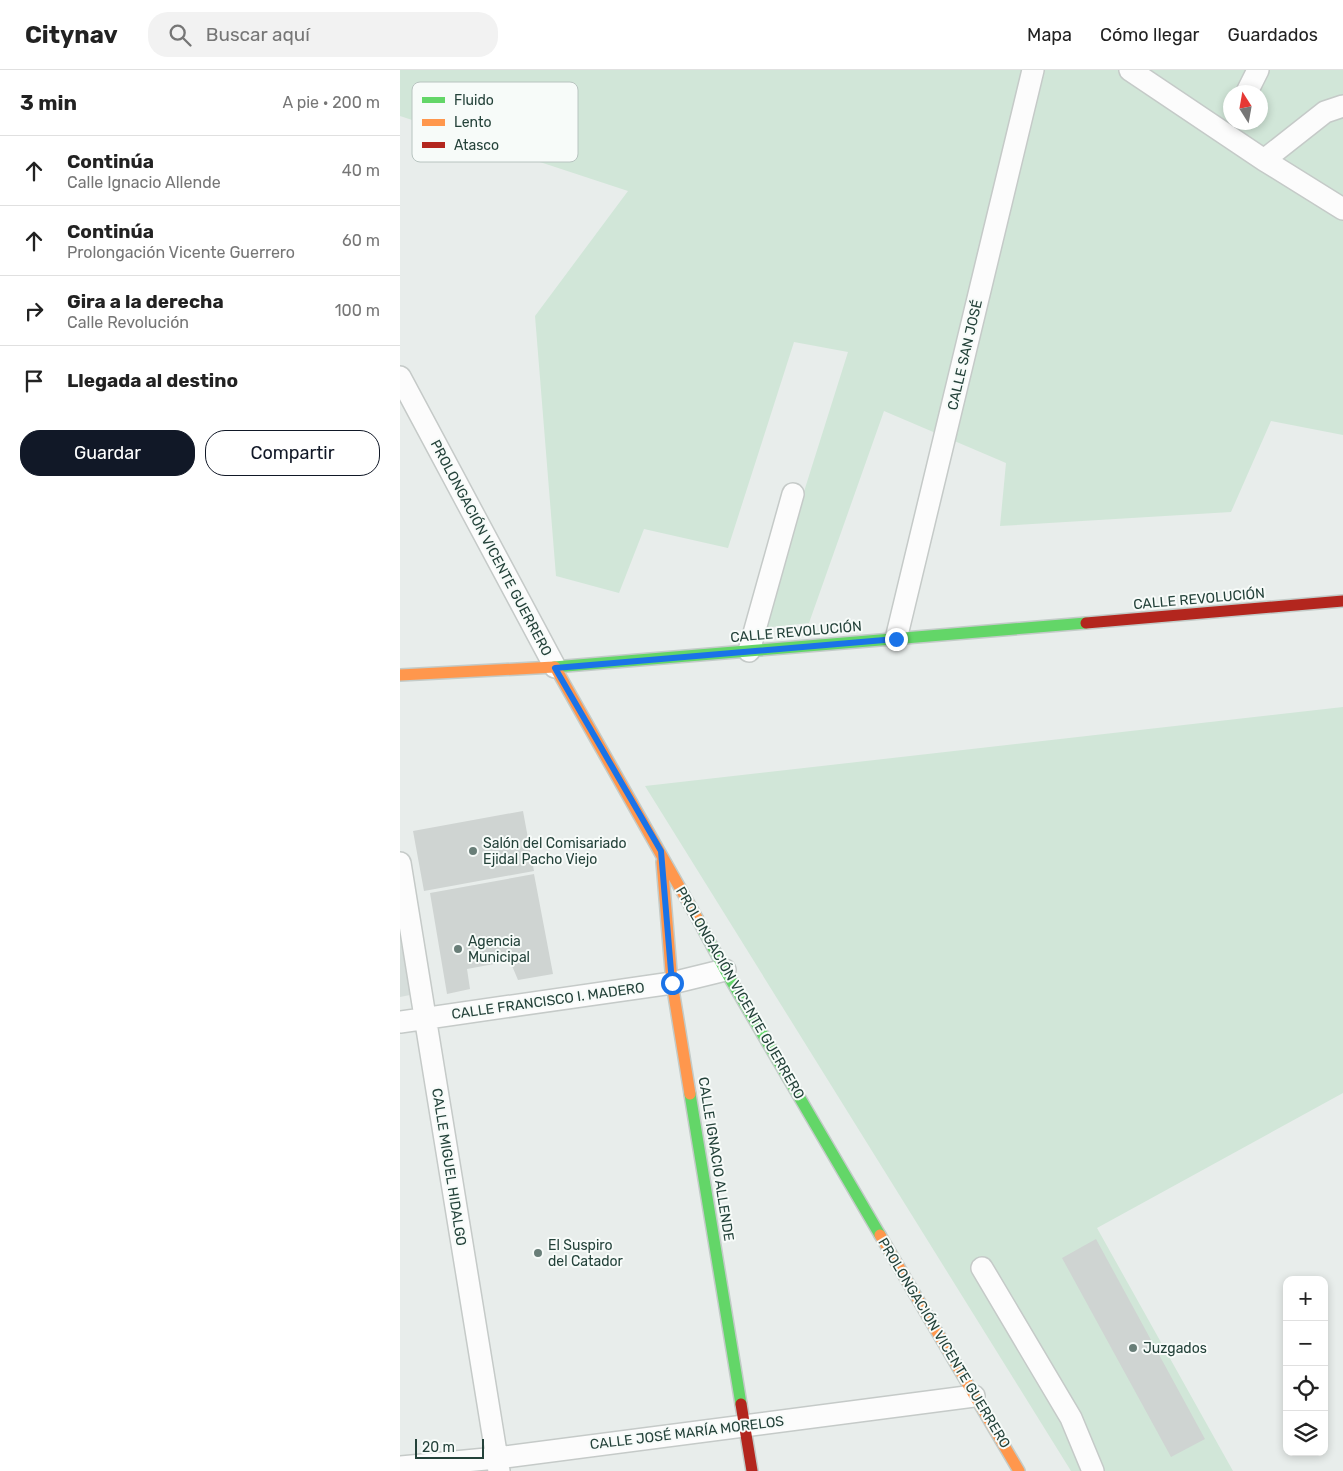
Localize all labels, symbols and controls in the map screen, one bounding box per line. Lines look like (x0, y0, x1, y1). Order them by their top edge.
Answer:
search box (148, 12, 498, 57)
text: Citynav (25, 21, 118, 49)
icon: search (166, 21, 194, 49)
text: Buscar aquí (206, 23, 310, 46)
text: Mapa (1027, 24, 1072, 46)
text: Cómo llegar (1100, 24, 1199, 46)
text: Guardados (1227, 24, 1318, 46)
legend (412, 82, 578, 162)
north arrow (1223, 85, 1268, 130)
text: 3 min (20, 90, 77, 115)
text: Fluido (454, 92, 494, 109)
text: A pie · 200 m (282, 93, 380, 112)
text: Lento (454, 114, 491, 131)
text: Atasco (454, 137, 499, 154)
text: Continúa (67, 150, 154, 173)
icon: ahead (20, 157, 48, 185)
text: 40 m (342, 161, 380, 180)
text: Calle Ignacio Allende (67, 173, 221, 192)
text: Continúa (67, 220, 154, 243)
icon: ahead (20, 227, 48, 255)
text: 60 m (342, 231, 380, 250)
text: Prolongación Vicente Guerrero (67, 243, 295, 262)
text: Gira a la derecha (67, 290, 224, 313)
icon: right (20, 297, 48, 325)
street label: CALLE SAN JOSÉ (943, 298, 986, 412)
text: 100 m (335, 301, 380, 320)
text: Calle Revolución (67, 313, 189, 332)
icon: arrive (20, 367, 48, 395)
text: Llegada al destino (67, 369, 238, 392)
button: Guardar (20, 430, 195, 476)
button: Compartir (205, 430, 380, 476)
street label: PROLONGACIÓN VICENTE GUERRERO (427, 437, 556, 659)
street label: CALLE REVOLUCIÓN (1132, 584, 1265, 613)
street label: CALLE REVOLUCIÓN (729, 617, 862, 646)
route end (885, 628, 908, 651)
place label: Salón del Comisariado Ejidal Pacho Viejo (483, 835, 627, 868)
marker: Salón del Comisariado Ejidal Pacho Viejo (467, 845, 479, 857)
street label: PROLONGACIÓN VICENTE GUERRERO (672, 883, 809, 1102)
place label: Agencia Municipal (468, 933, 530, 966)
marker: Agencia Municipal (452, 943, 464, 955)
route start (661, 972, 684, 995)
street label: CALLE FRANCISCO I. MADERO (450, 979, 646, 1023)
street label: CALLE IGNACIO ALLENDE (695, 1076, 737, 1242)
street label: CALLE MIGUEL HIDALGO (428, 1087, 470, 1247)
street label: PROLONGACIÓN VICENTE GUERRERO (874, 1234, 1015, 1451)
place label: El Suspiro del Catador (548, 1237, 624, 1270)
marker: El Suspiro del Catador (532, 1247, 544, 1259)
map controls (1283, 1276, 1328, 1456)
button: + (1283, 1276, 1328, 1321)
button: − (1283, 1321, 1328, 1366)
place label: Juzgados (1143, 1340, 1207, 1357)
marker: Juzgados (1127, 1342, 1139, 1354)
button: locate (1283, 1366, 1328, 1411)
button: layers (1283, 1411, 1328, 1456)
street label: CALLE JOSÉ MARÍA MORELOS (589, 1412, 785, 1453)
scale bar (415, 1436, 484, 1459)
text: 20 m (422, 1439, 455, 1456)

